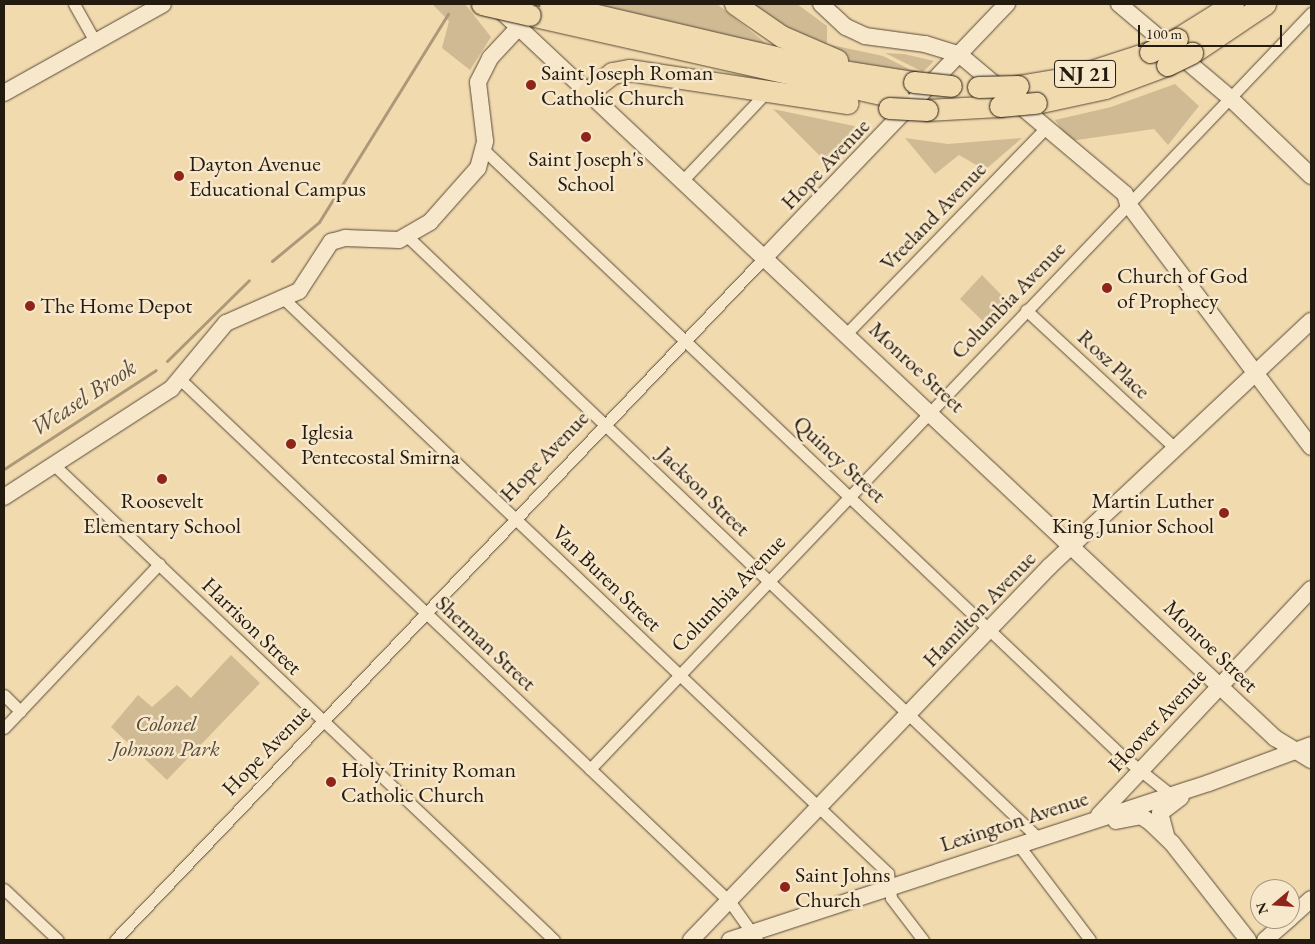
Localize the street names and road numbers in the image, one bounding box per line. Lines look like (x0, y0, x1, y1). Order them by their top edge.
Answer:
road number: NJ 21 (1054, 56, 1116, 92)
street label: Hope Avenue (775, 113, 875, 215)
street label: Vreeland Avenue (874, 156, 992, 276)
street label: Columbia Avenue (945, 236, 1071, 364)
street label: Monroe Street (864, 316, 970, 418)
street label: Rosz Place (1072, 324, 1156, 404)
street label: Hope Avenue (494, 405, 594, 507)
street label: Quincy Street (788, 410, 892, 508)
street label: Jackson Street (652, 441, 756, 541)
street label: Van Buren Street (547, 519, 667, 637)
street label: Columbia Avenue (665, 529, 791, 657)
street label: Hamilton Avenue (917, 545, 1041, 673)
street label: Harrison Street (196, 572, 308, 680)
street label: Sherman Street (430, 590, 542, 696)
street label: Monroe Street (1158, 594, 1264, 698)
street label: Hoover Avenue (1102, 663, 1212, 777)
street label: Hope Avenue (216, 699, 316, 801)
street label: Lexington Avenue (937, 785, 1091, 857)

